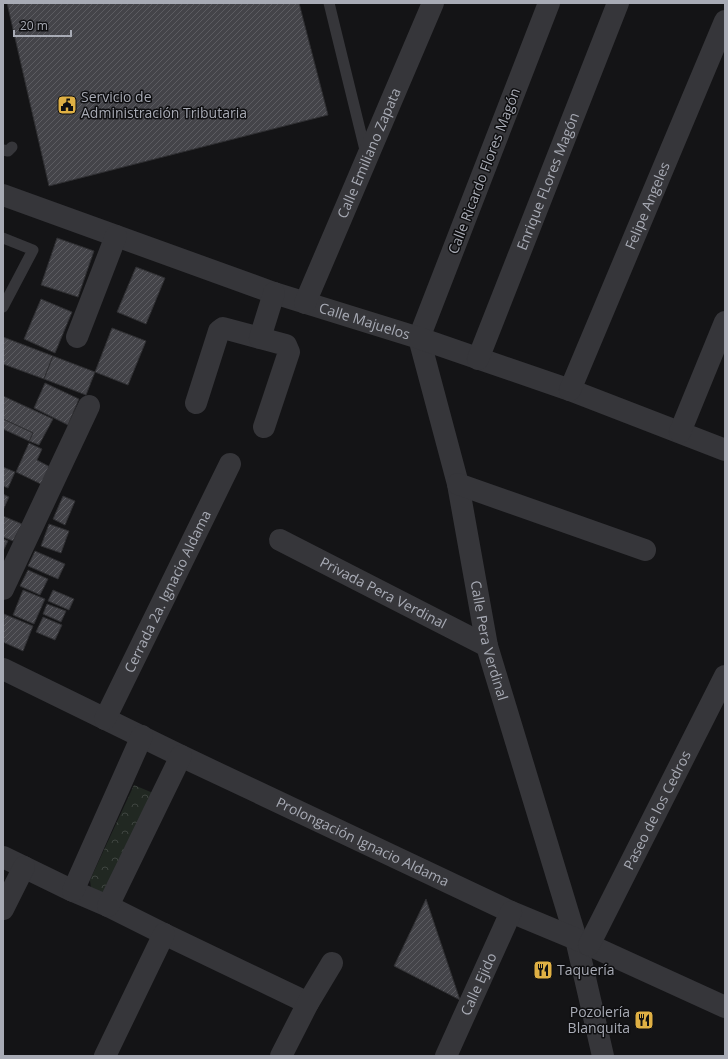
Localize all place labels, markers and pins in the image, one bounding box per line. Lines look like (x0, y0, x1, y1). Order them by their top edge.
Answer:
place label: Servicio de Administración Tributaria (81, 87, 247, 122)
public building icon: Servicio de Administración Tributaria (56, 94, 78, 116)
restaurant icon: Taquería (532, 959, 554, 981)
place label: Taquería (557, 960, 615, 979)
place label: Pozolería Blanquita (568, 1002, 630, 1037)
restaurant icon: Pozolería Blanquita (633, 1009, 655, 1031)

